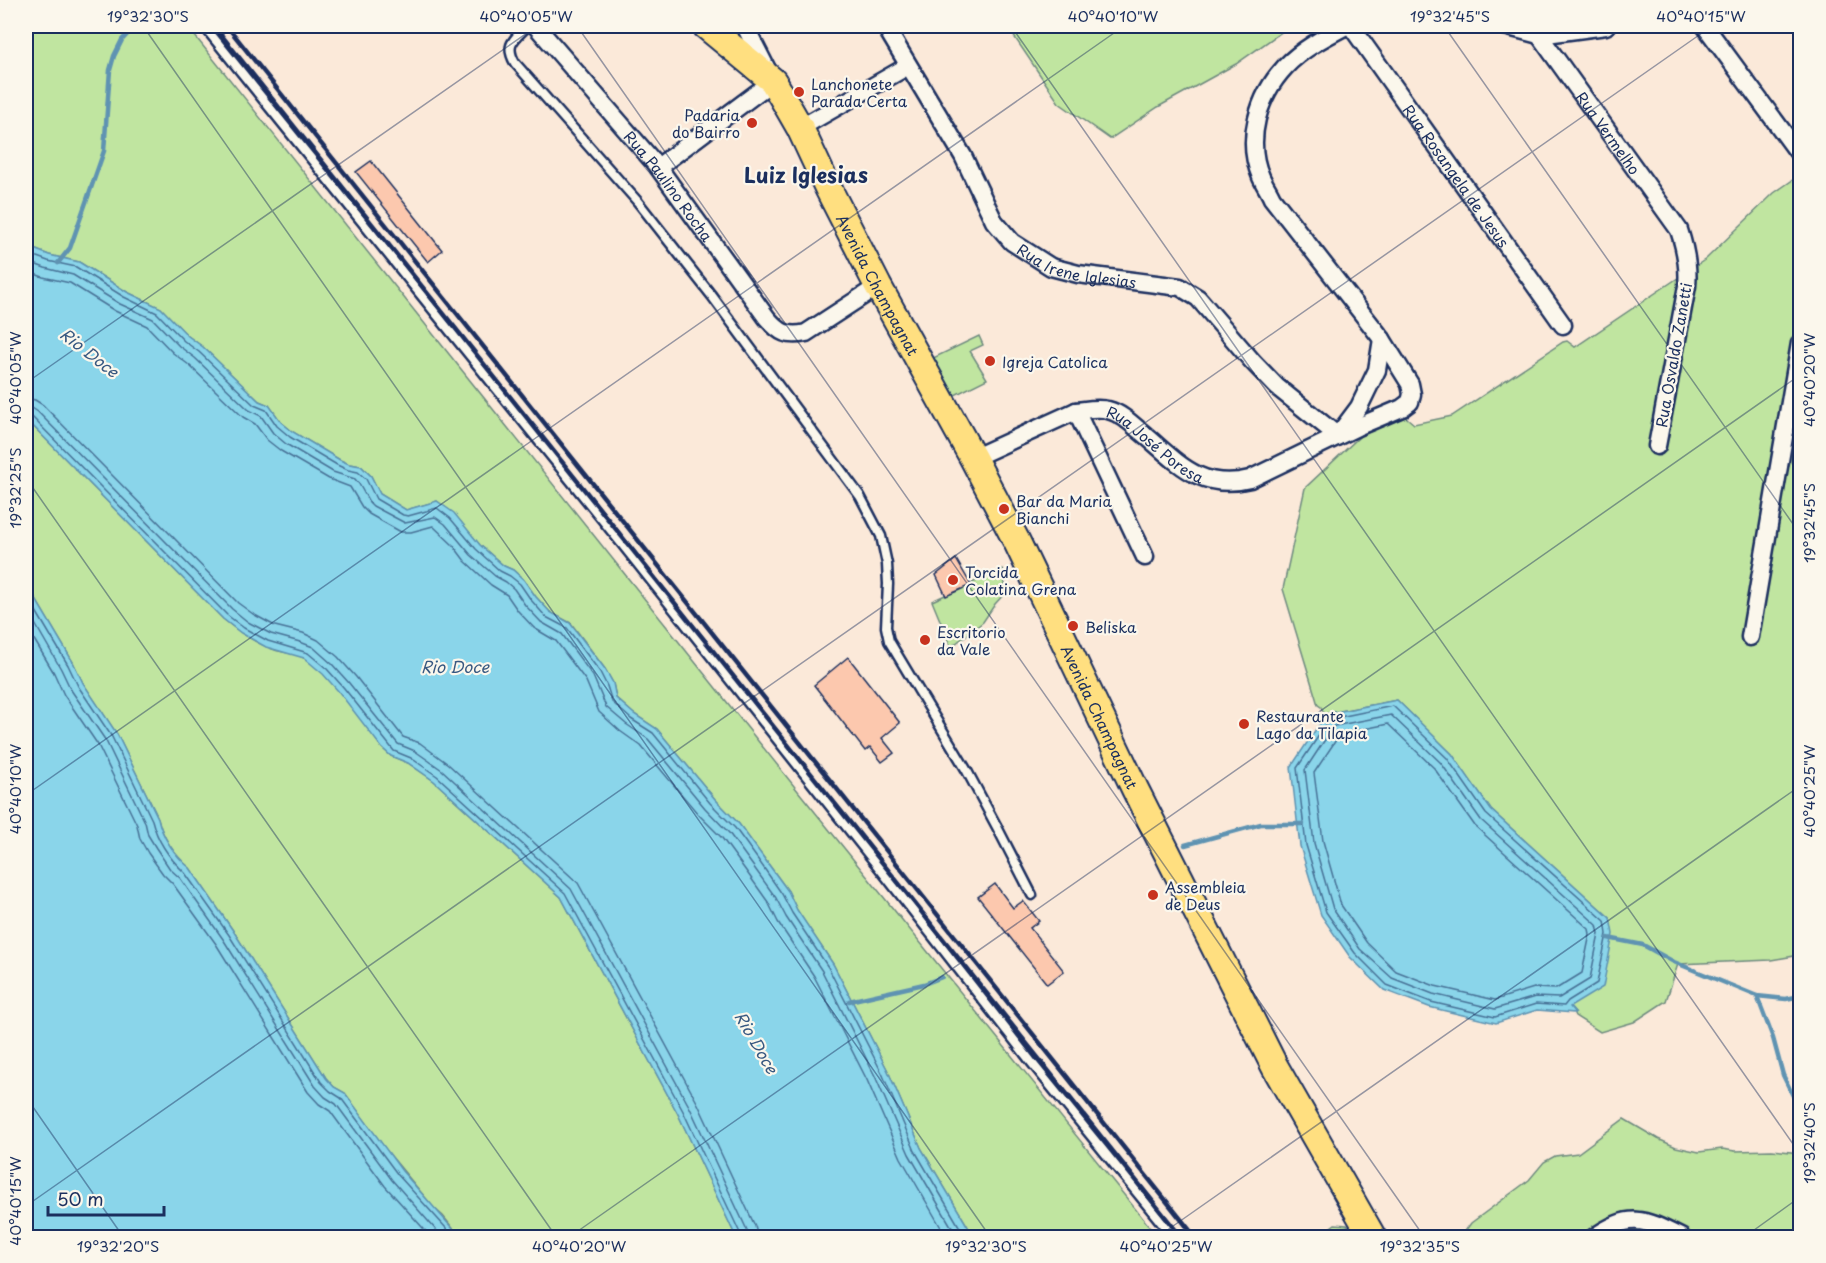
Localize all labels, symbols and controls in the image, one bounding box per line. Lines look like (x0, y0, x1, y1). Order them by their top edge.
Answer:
text: 19°32'30"S (107, 4, 189, 27)
text: 40°40'05"W (479, 4, 573, 27)
text: 40°40'10"W (1068, 4, 1159, 27)
text: 19°32'45"S (1410, 4, 1490, 27)
text: 40°40'15"W (1656, 4, 1746, 27)
place label: Lanchonete Parada Certa (811, 72, 908, 112)
marker: Lanchonete Parada Certa (792, 85, 806, 99)
street label: Rua Vermelho (1571, 86, 1647, 179)
street label: Rua Rosangela de Jesus (1398, 99, 1516, 252)
place label: Padaria do Bairro (672, 103, 741, 143)
marker: Padaria do Bairro (745, 116, 759, 130)
street label: Rua Paulino Rocha (619, 125, 720, 246)
district label: Luiz Iglesias (744, 158, 868, 190)
street label: Avenida Champagnat (832, 210, 925, 359)
street label: Rua Irene Iglesias (1013, 237, 1138, 293)
street label: Rua Osvaldo Zanetti (1649, 281, 1697, 429)
water label: Rio Doce (56, 322, 125, 383)
text: 40°40'05"W (3, 331, 26, 425)
text: 40°40'20"W (1797, 332, 1820, 427)
place label: Igreja Catolica (1002, 350, 1108, 373)
marker: Igreja Catolica (983, 354, 997, 368)
street label: Rua José Poresa (1104, 399, 1208, 488)
text: 19°32'25"S (3, 447, 26, 529)
text: 19°32'45"S (1797, 483, 1820, 563)
place label: Bar da Maria Bianchi (1016, 489, 1112, 529)
marker: Bar da Maria Bianchi (997, 502, 1011, 516)
place label: Torcida Colatina Grena (965, 560, 1077, 600)
marker: Torcida Colatina Grena (946, 573, 960, 587)
place label: Beliska (1085, 615, 1137, 638)
marker: Beliska (1066, 619, 1080, 633)
place label: Escritorio da Vale (937, 620, 1006, 660)
marker: Escritorio da Vale (918, 633, 932, 647)
street label: Avenida Champagnat (1056, 641, 1145, 792)
water label: Rio Doce (421, 654, 491, 678)
place label: Restaurante Lago da Tilapia (1256, 704, 1368, 744)
marker: Restaurante Lago da Tilapia (1237, 717, 1251, 731)
text: 40°40'10"W (3, 743, 26, 834)
text: 40°40'25"W (1797, 744, 1820, 837)
place label: Assembleia de Deus (1165, 875, 1247, 915)
marker: Assembleia de Deus (1146, 888, 1160, 902)
water label: Rio Doce (730, 1006, 785, 1079)
text: 19°32'40"S (1797, 1102, 1820, 1184)
text: 40°40'15"W (3, 1156, 26, 1246)
scale bar (48, 1179, 164, 1217)
text: 50 m (57, 1185, 104, 1212)
text: 19°32'20"S (77, 1234, 159, 1257)
text: 40°40'20"W (532, 1234, 627, 1257)
text: 19°32'30"S (945, 1234, 1027, 1257)
text: 40°40'25"W (1120, 1234, 1213, 1257)
text: 19°32'35"S (1380, 1234, 1460, 1257)

